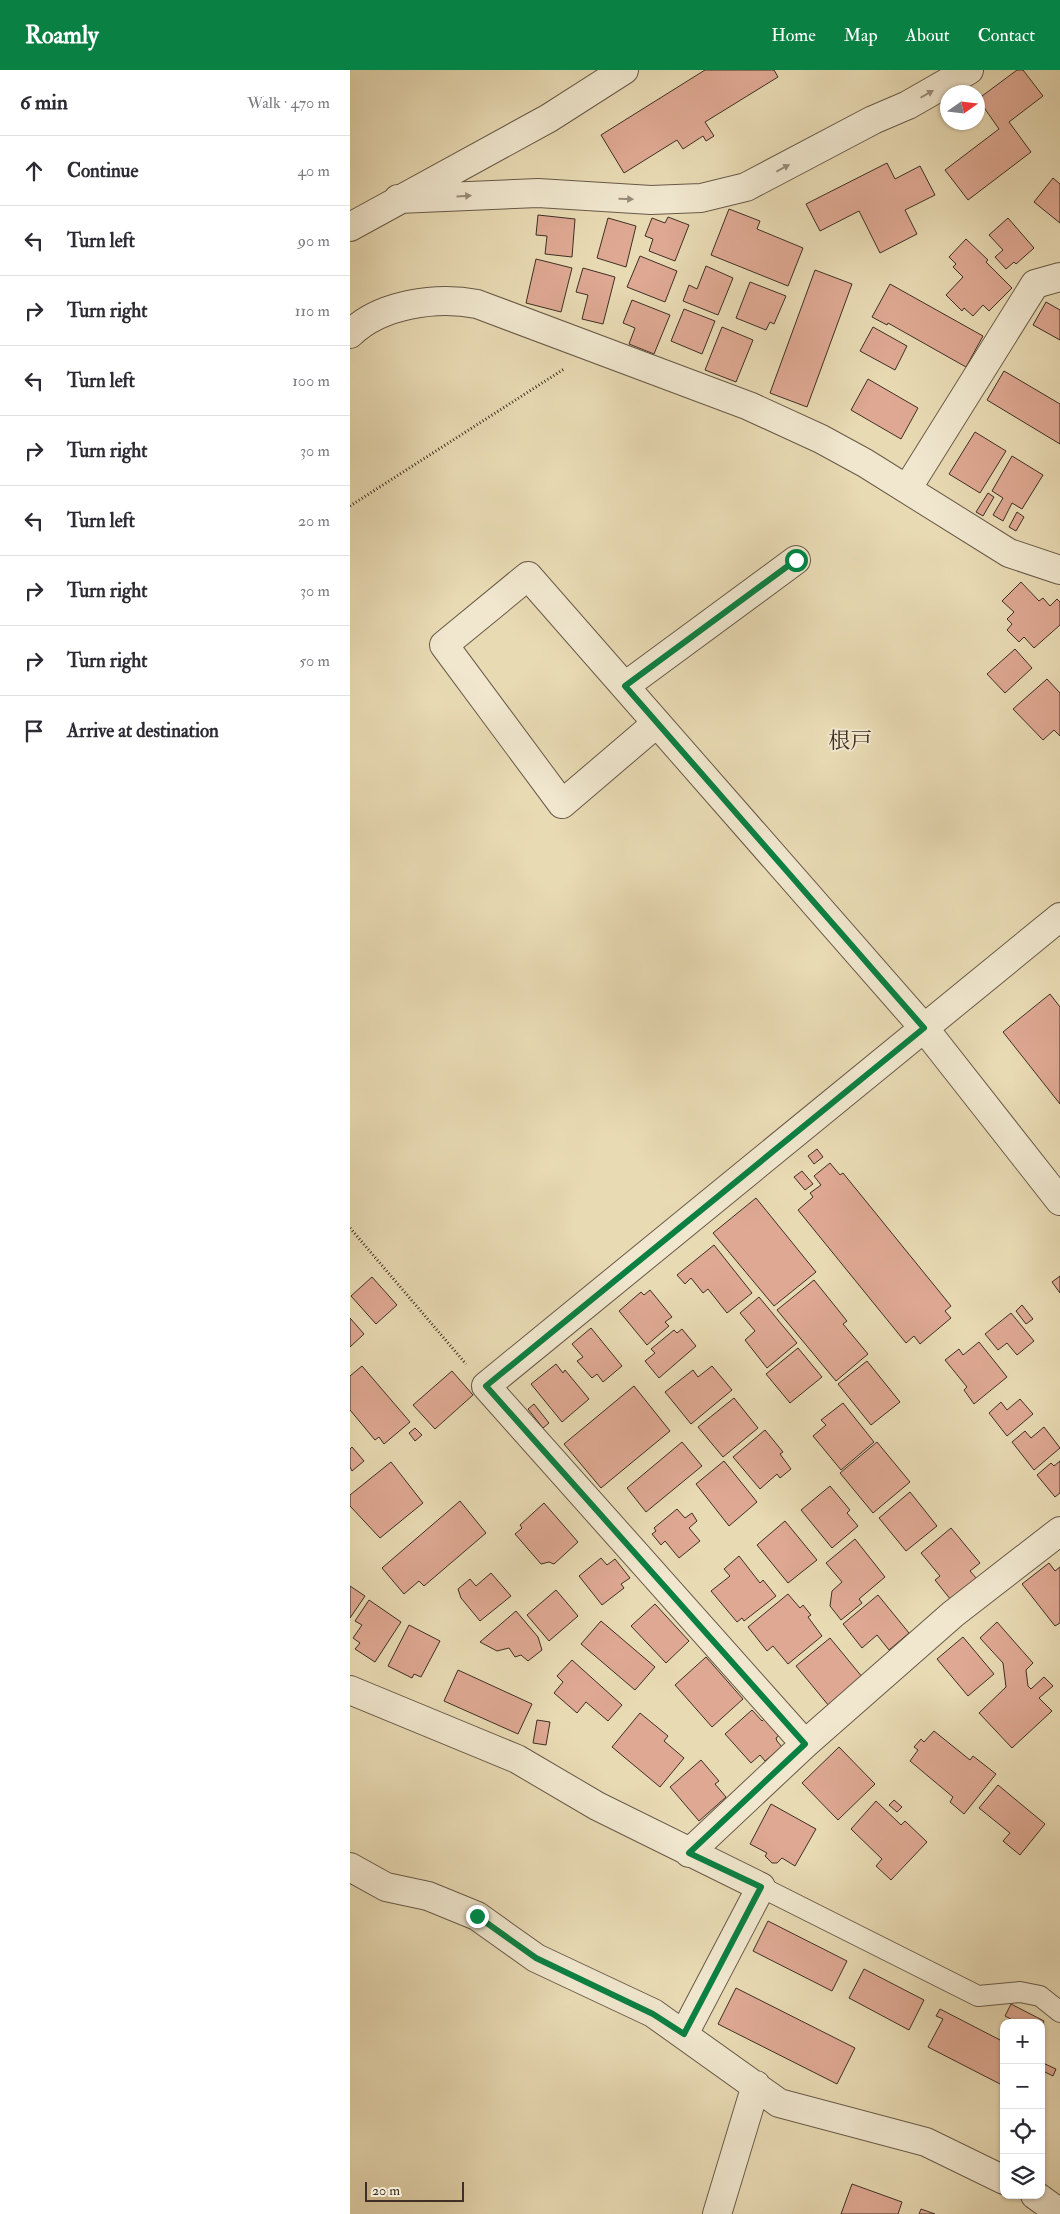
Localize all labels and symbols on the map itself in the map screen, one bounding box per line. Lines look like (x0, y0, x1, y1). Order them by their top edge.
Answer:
north arrow (940, 85, 985, 130)
one-way arrow (920, 90, 935, 98)
one-way arrow (775, 164, 790, 172)
one-way arrow (456, 192, 472, 200)
one-way arrow (618, 196, 634, 204)
route start (785, 549, 808, 572)
district label: 根戸 (828, 727, 872, 755)
route end (466, 1905, 489, 1928)
scale bar (365, 2179, 464, 2202)

